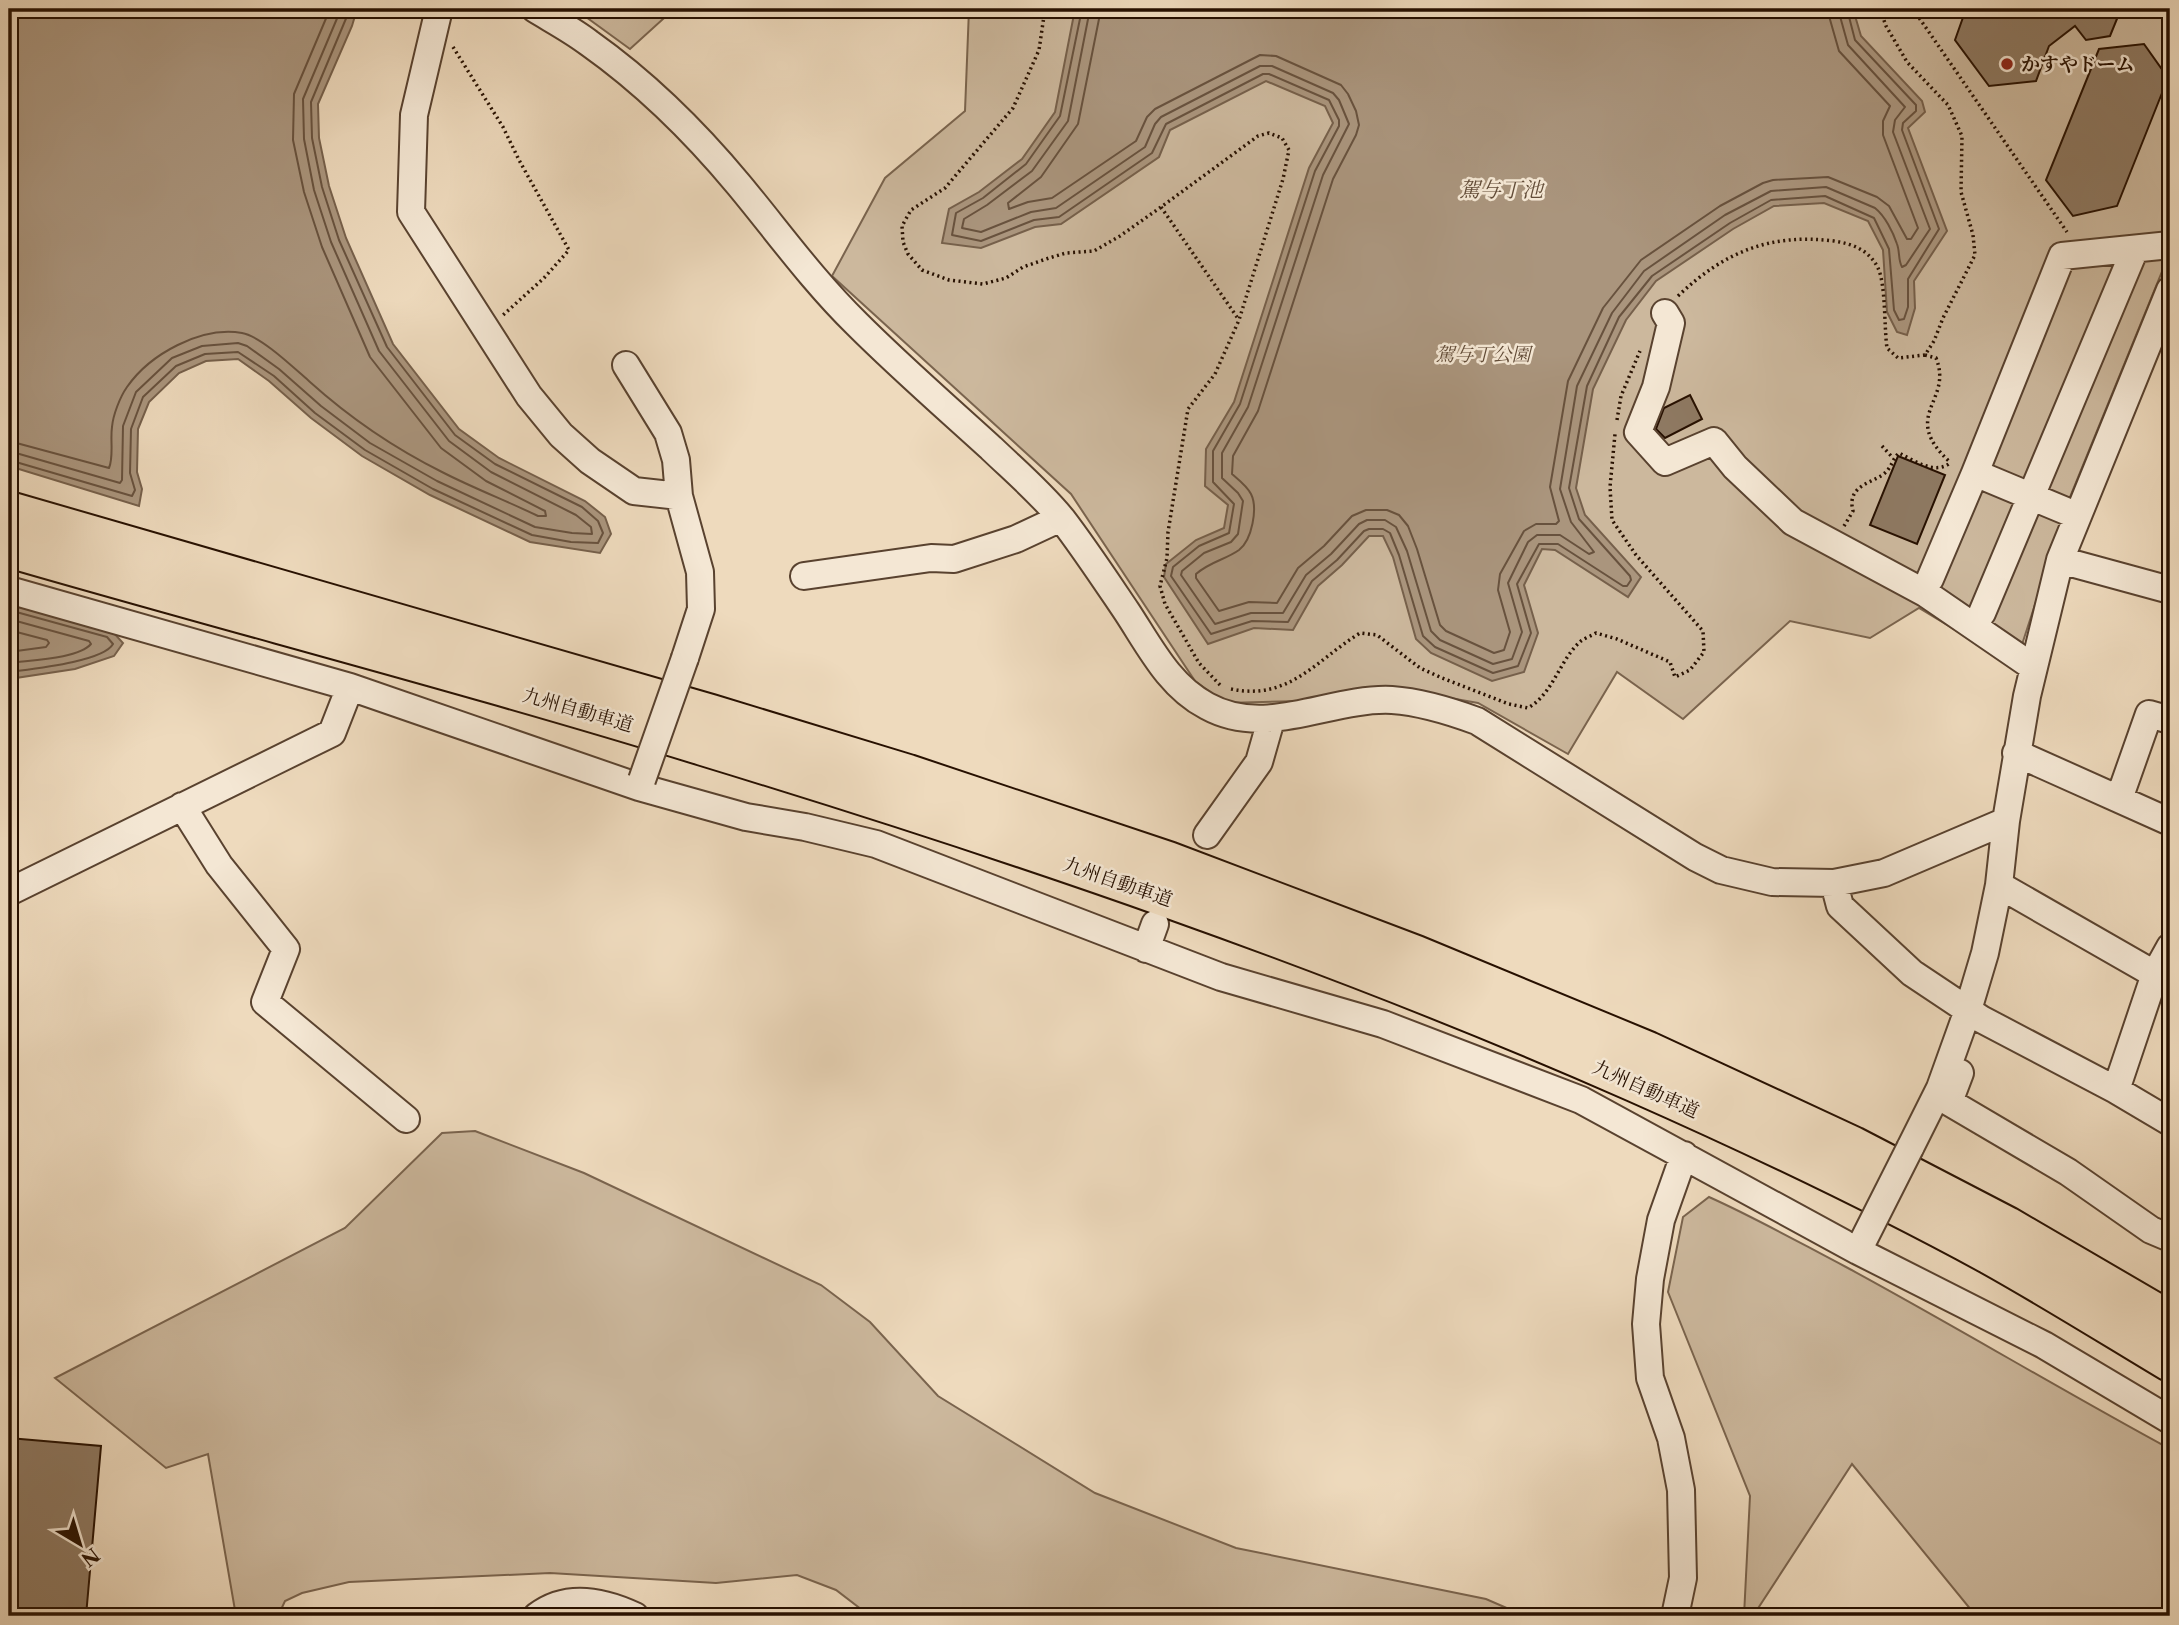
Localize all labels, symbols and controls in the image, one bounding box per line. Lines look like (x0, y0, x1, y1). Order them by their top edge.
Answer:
place label: かすやドーム (2021, 53, 2135, 76)
marker: かすやドーム (1999, 56, 2015, 72)
water label: 駕与丁池 (1459, 177, 1545, 202)
park label: 駕与丁公園 (1435, 343, 1533, 366)
street label: 九州自動車道 (520, 683, 636, 737)
street label: 九州自動車道 (1060, 853, 1176, 911)
street label: 九州自動車道 (1589, 1055, 1703, 1123)
north arrow (46, 1510, 116, 1580)
text: N (77, 1543, 104, 1571)

